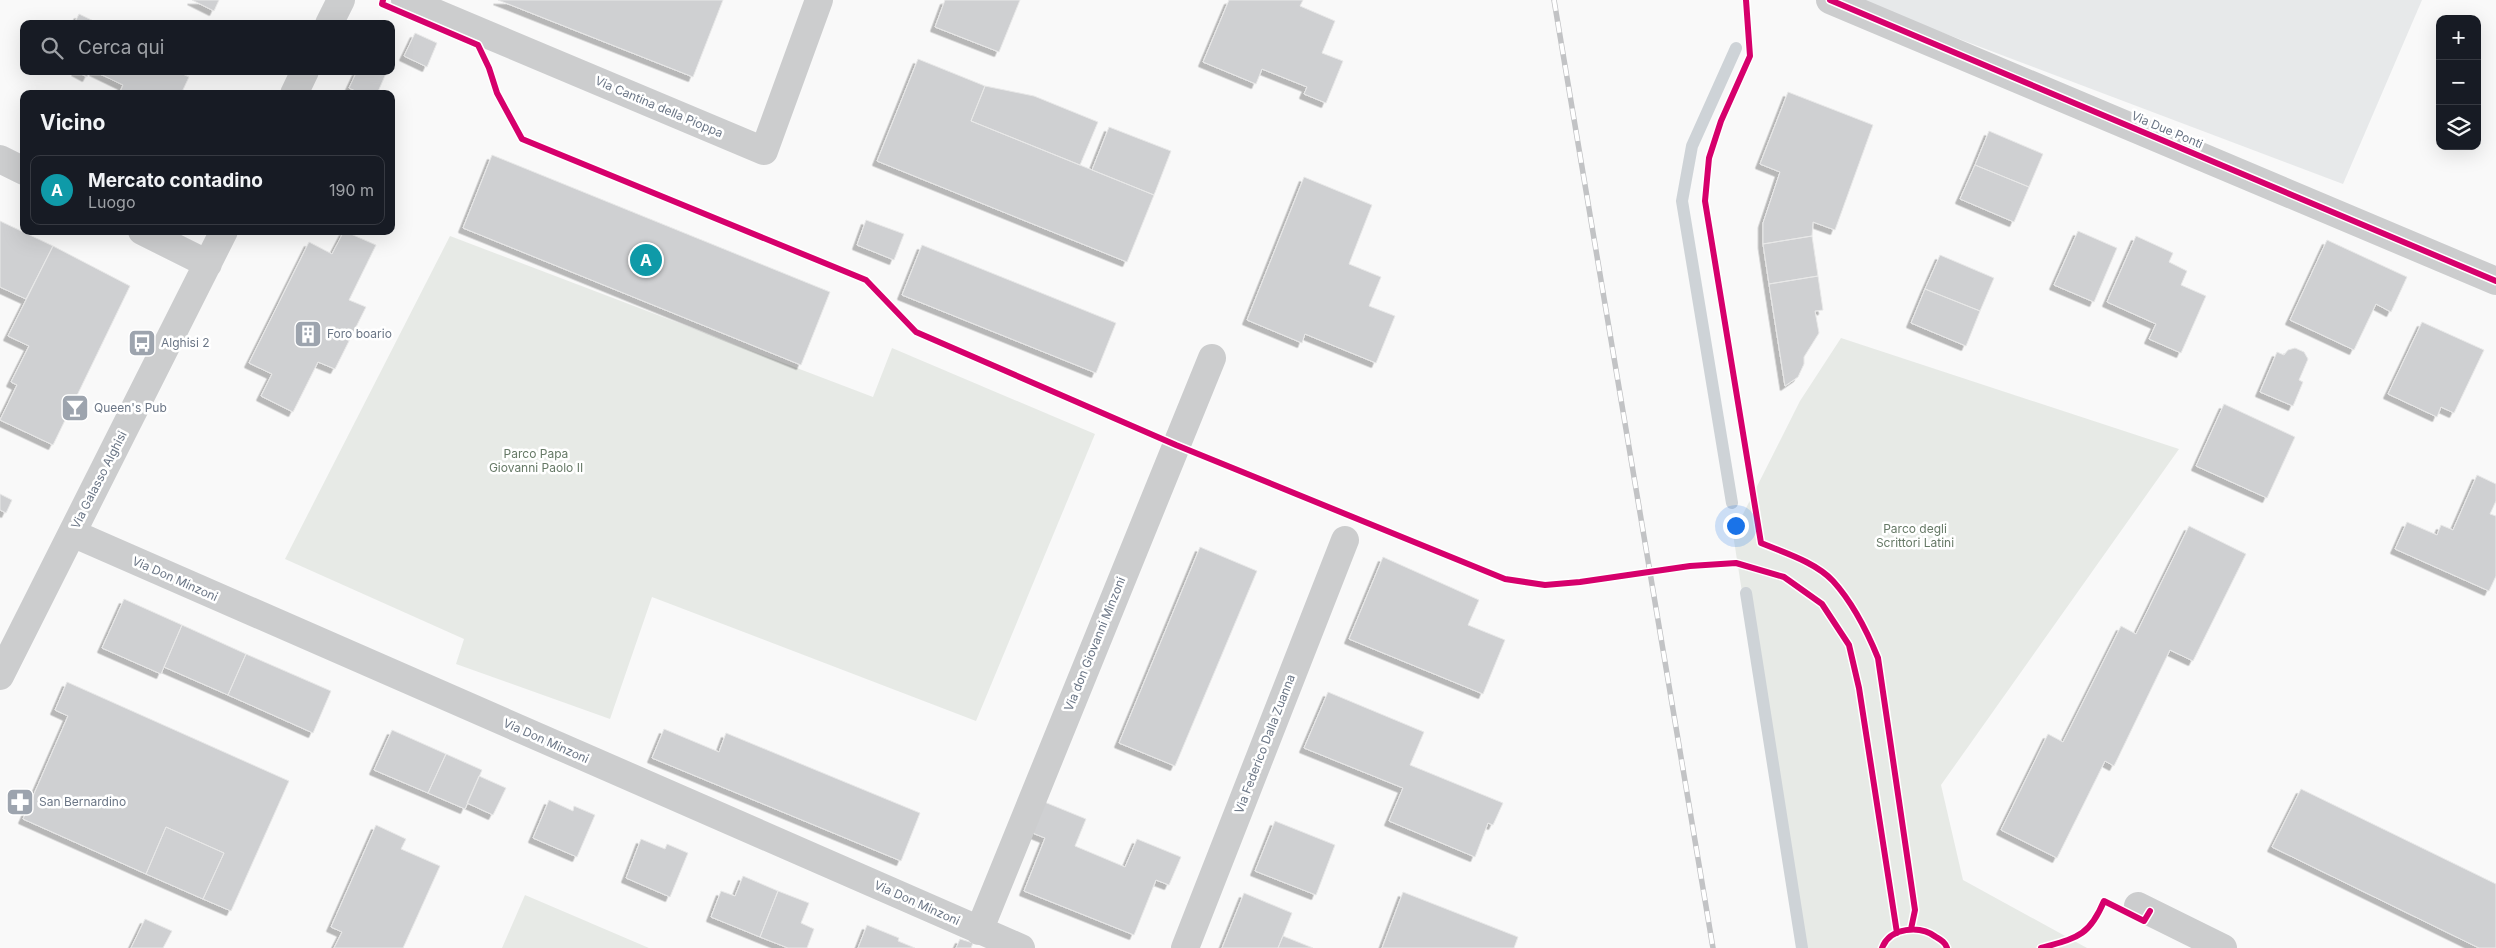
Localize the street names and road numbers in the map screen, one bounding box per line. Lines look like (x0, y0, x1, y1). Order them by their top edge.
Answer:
street label: Via Cantina della Pioppa (593, 73, 725, 140)
street label: Via Due Ponti (2129, 108, 2205, 151)
street label: Via Galasso Alghisi (67, 428, 130, 531)
street label: Via Don Minzoni (130, 553, 220, 604)
street label: Via don Giovanni Minzoni (1061, 574, 1128, 713)
street label: Via Federico Dalla Zuanna (1231, 672, 1298, 816)
street label: Via Don Minzoni (501, 715, 591, 766)
street label: Via Don Minzoni (872, 877, 962, 928)

